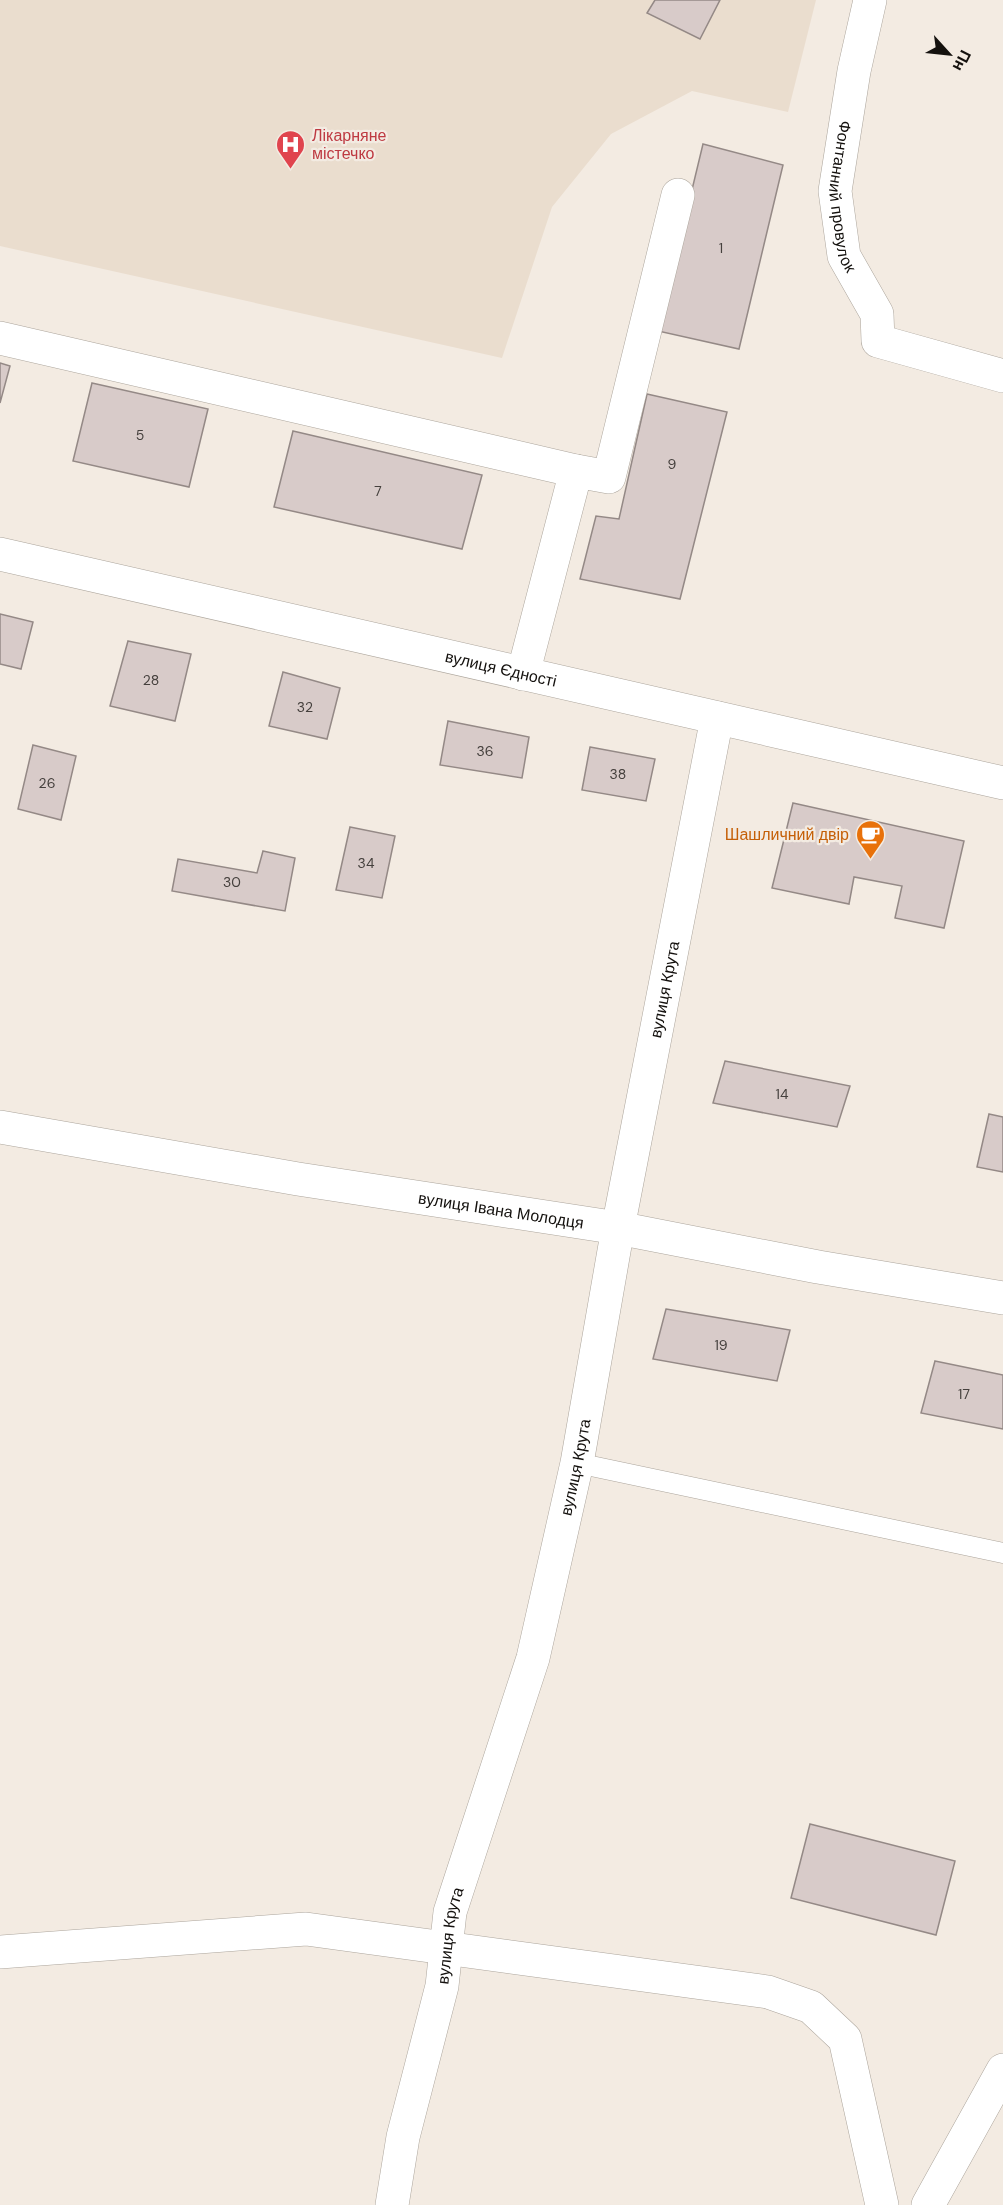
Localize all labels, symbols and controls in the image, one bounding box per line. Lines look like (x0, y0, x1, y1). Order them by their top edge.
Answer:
north arrow (919, 24, 979, 84)
text: Пн (948, 46, 976, 75)
street label: Фонтанний провулок (824, 119, 862, 277)
place label: Лікарняне містечко (312, 125, 387, 164)
hospital icon: Лікарняне містечко (275, 128, 307, 170)
house number: 1 (719, 239, 723, 257)
house number: 5 (136, 426, 144, 444)
house number: 9 (668, 455, 677, 473)
house number: 7 (374, 482, 382, 500)
street label: вулиця Єдності (443, 646, 559, 691)
house number: 28 (143, 671, 159, 689)
house number: 32 (297, 698, 313, 716)
house number: 36 (476, 742, 494, 760)
house number: 38 (610, 765, 626, 783)
house number: 26 (39, 774, 55, 792)
cafe icon: Шашличний двір (854, 818, 886, 860)
place label: Шашличний двір (725, 824, 849, 845)
house number: 34 (358, 854, 375, 872)
house number: 30 (223, 873, 241, 891)
street label: вулиця Крута (645, 939, 684, 1040)
house number: 14 (776, 1085, 789, 1103)
street label: вулиця Івана Молодця (417, 1187, 585, 1233)
house number: 19 (714, 1336, 728, 1354)
house number: 17 (958, 1385, 970, 1403)
street label: вулиця Крута (555, 1417, 595, 1518)
street label: вулиця Крута (432, 1884, 468, 1985)

